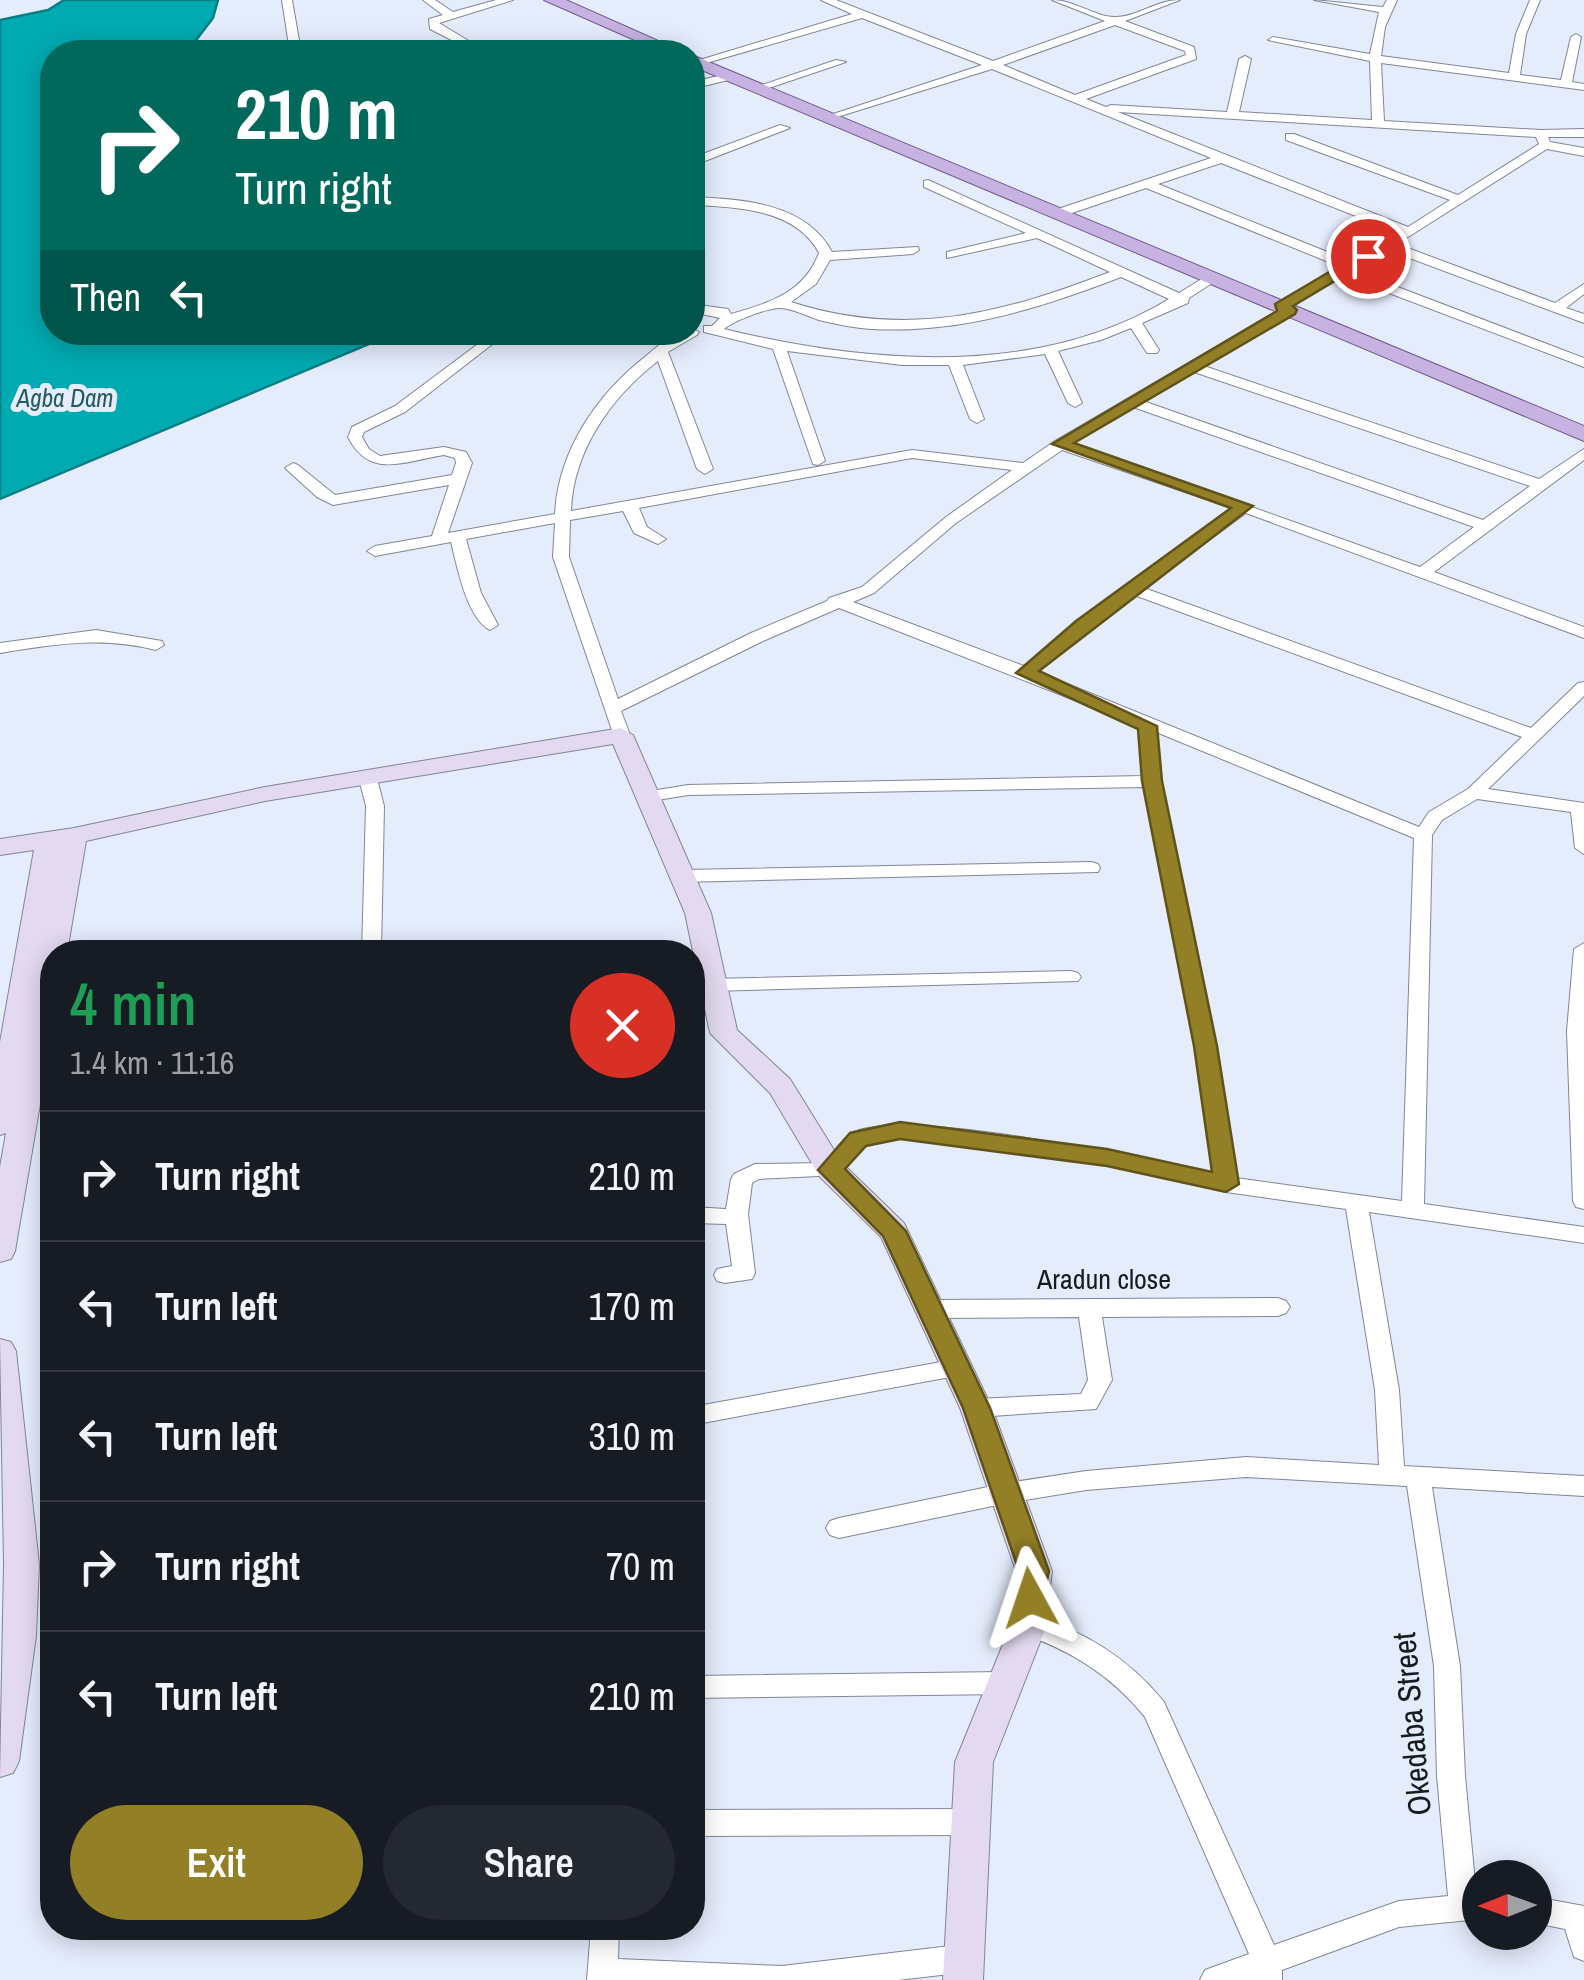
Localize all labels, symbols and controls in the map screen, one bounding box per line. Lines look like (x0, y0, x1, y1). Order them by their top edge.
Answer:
text: 210 m (235, 67, 398, 161)
icon: right (70, 80, 200, 210)
text: Turn right (235, 157, 392, 218)
pin (1326, 214, 1411, 299)
icon: arrive (1341, 229, 1396, 284)
icon: left (161, 270, 216, 325)
text: Then (70, 272, 141, 323)
water label: Agba Dam (16, 381, 113, 415)
text: 4 min (70, 963, 197, 1044)
button: close (570, 973, 675, 1078)
text: 1.4 km · 11:16 (70, 1041, 234, 1084)
icon: right (70, 1149, 125, 1204)
text: Turn right (155, 1151, 300, 1202)
text: 210 m (588, 1151, 675, 1202)
street label: Aradun close (1036, 1260, 1171, 1298)
icon: left (70, 1279, 125, 1334)
text: Turn left (155, 1281, 277, 1332)
text: 170 m (588, 1281, 675, 1332)
icon: left (70, 1409, 125, 1464)
text: Turn left (155, 1411, 277, 1462)
text: 310 m (588, 1411, 675, 1462)
icon: right (70, 1539, 125, 1594)
text: Turn right (155, 1541, 300, 1592)
text: 70 m (606, 1541, 675, 1592)
position arrow (978, 1546, 1082, 1650)
street label: Okedaba Street (1382, 1631, 1441, 1817)
icon: left (70, 1669, 125, 1724)
text: Turn left (155, 1671, 277, 1722)
text: 210 m (588, 1671, 675, 1722)
button: Exit (70, 1805, 363, 1920)
button: Share (383, 1805, 675, 1920)
north arrow (1462, 1860, 1552, 1950)
map controls (1462, 1860, 1552, 1950)

